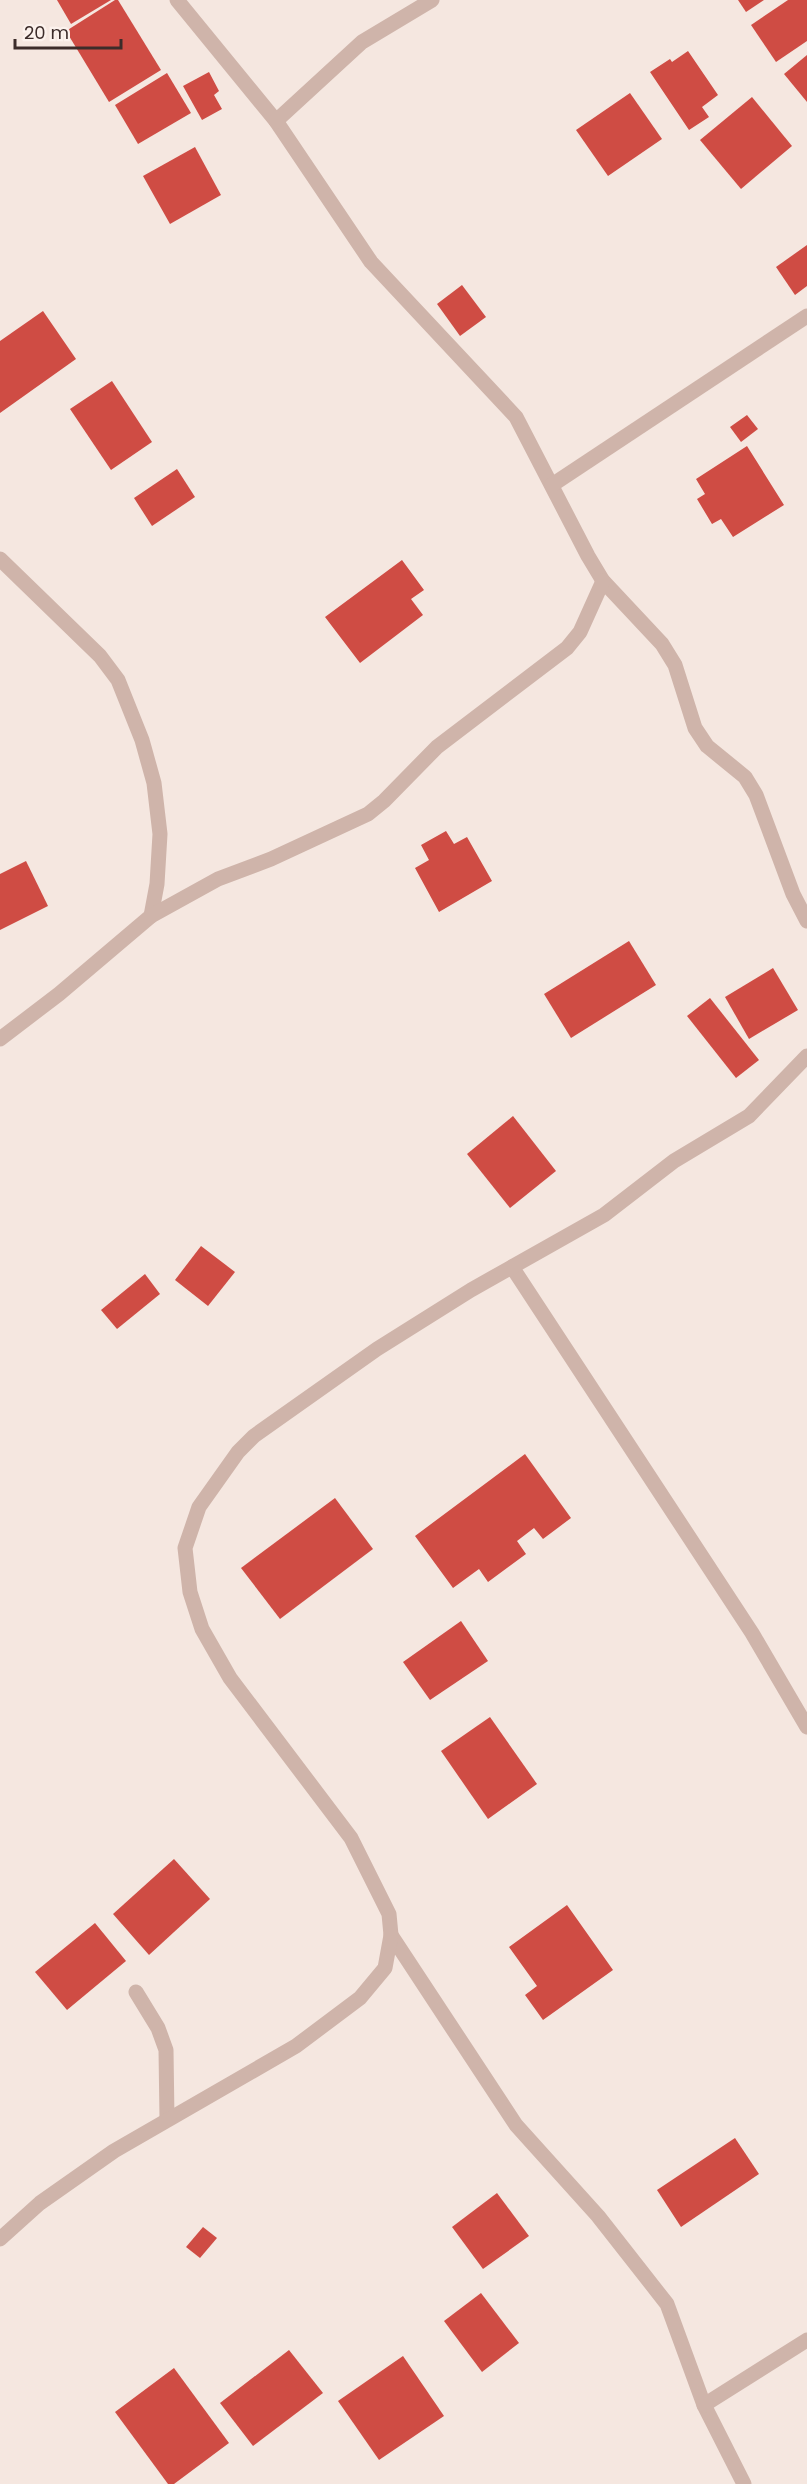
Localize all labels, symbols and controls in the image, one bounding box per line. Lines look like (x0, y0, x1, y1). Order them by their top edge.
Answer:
scale bar (15, 12, 122, 50)
text: 20 m (24, 20, 69, 45)

